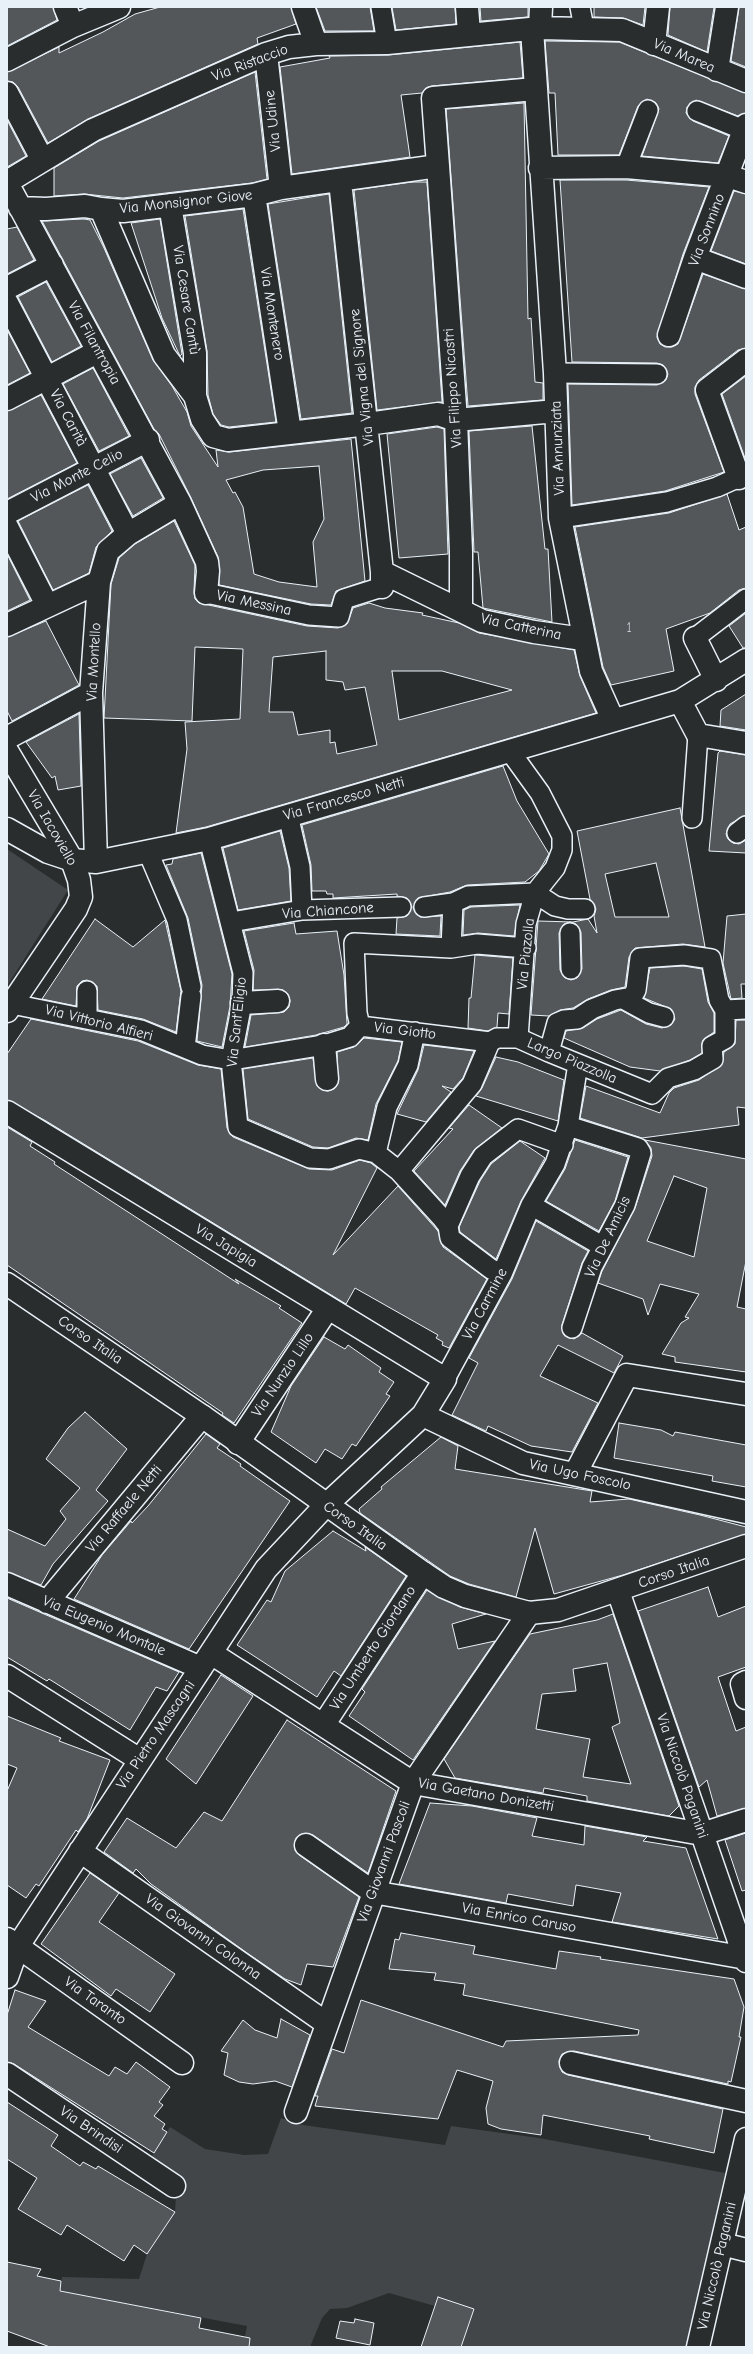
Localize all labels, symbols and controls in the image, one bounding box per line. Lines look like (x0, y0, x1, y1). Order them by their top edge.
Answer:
street label: Via Marea (650, 35, 718, 77)
street label: Via Ristaccio (209, 40, 291, 86)
street label: Via Udine (261, 89, 285, 153)
street label: Via Monsignor Giove (119, 186, 253, 218)
street label: Via Sonnino (685, 191, 729, 269)
street label: Via Cesare Cantù (168, 244, 204, 356)
street label: Via Montenero (256, 266, 288, 362)
street label: Via Filantropia (64, 298, 124, 388)
street label: Via Vigna del Signore (346, 308, 378, 446)
street label: Via Filippo Nicastri (440, 328, 466, 448)
street label: Via Carità (45, 386, 91, 450)
street label: Via Annunziata (547, 400, 569, 496)
street label: Via Monte Celio (28, 445, 126, 507)
street label: Via Messina (215, 586, 293, 620)
street label: Via Catterina (479, 610, 563, 644)
house number: 1 (626, 620, 632, 636)
street label: Via Montello (83, 622, 105, 702)
street label: Via Francesco Netti (281, 773, 407, 825)
street label: Via Iacoviello (23, 787, 81, 869)
street label: Via Chiancone (282, 899, 374, 923)
street label: Via Piazolla (513, 917, 539, 991)
street label: Via Sant'Eligio (223, 976, 251, 1068)
street label: Via Vittorio Alfieri (43, 1001, 155, 1045)
street label: Via Giotto (373, 1018, 437, 1044)
street label: Largo Piazzolla (524, 1034, 620, 1088)
street label: Via De Amicis (581, 1194, 635, 1280)
street label: Via Japigia (192, 1220, 260, 1272)
street label: Via Carmine (459, 1265, 511, 1343)
street label: Corso Italia (54, 1312, 126, 1368)
street label: Via Nunzio Lillo (248, 1329, 318, 1421)
street label: Via Ugo Foscolo (527, 1455, 633, 1495)
street label: Via Raffaele Netti (82, 1461, 166, 1557)
street label: Corso Italia (319, 1497, 391, 1555)
street label: Corso Italia (636, 1551, 712, 1593)
street label: Via Umberto Giordano (326, 1582, 420, 1714)
street label: Via Eugenio Montale (40, 1592, 168, 1660)
street label: Via Pietro Mascagni (113, 1677, 199, 1793)
street label: Via Niccolò Paganini (652, 1711, 712, 1841)
street label: Via Gaetano Donizetti (417, 1774, 555, 1816)
street label: Via Giovanni Pascoli (354, 1799, 414, 1925)
street label: Via Giovanni Colonna (142, 1890, 264, 1984)
street label: Via Enrico Caruso (460, 1899, 578, 1937)
street label: Via Taranto (60, 1973, 130, 2029)
street label: Via Brindisi (56, 2102, 126, 2158)
street label: Via Niccolò Paganini (694, 2200, 740, 2332)

